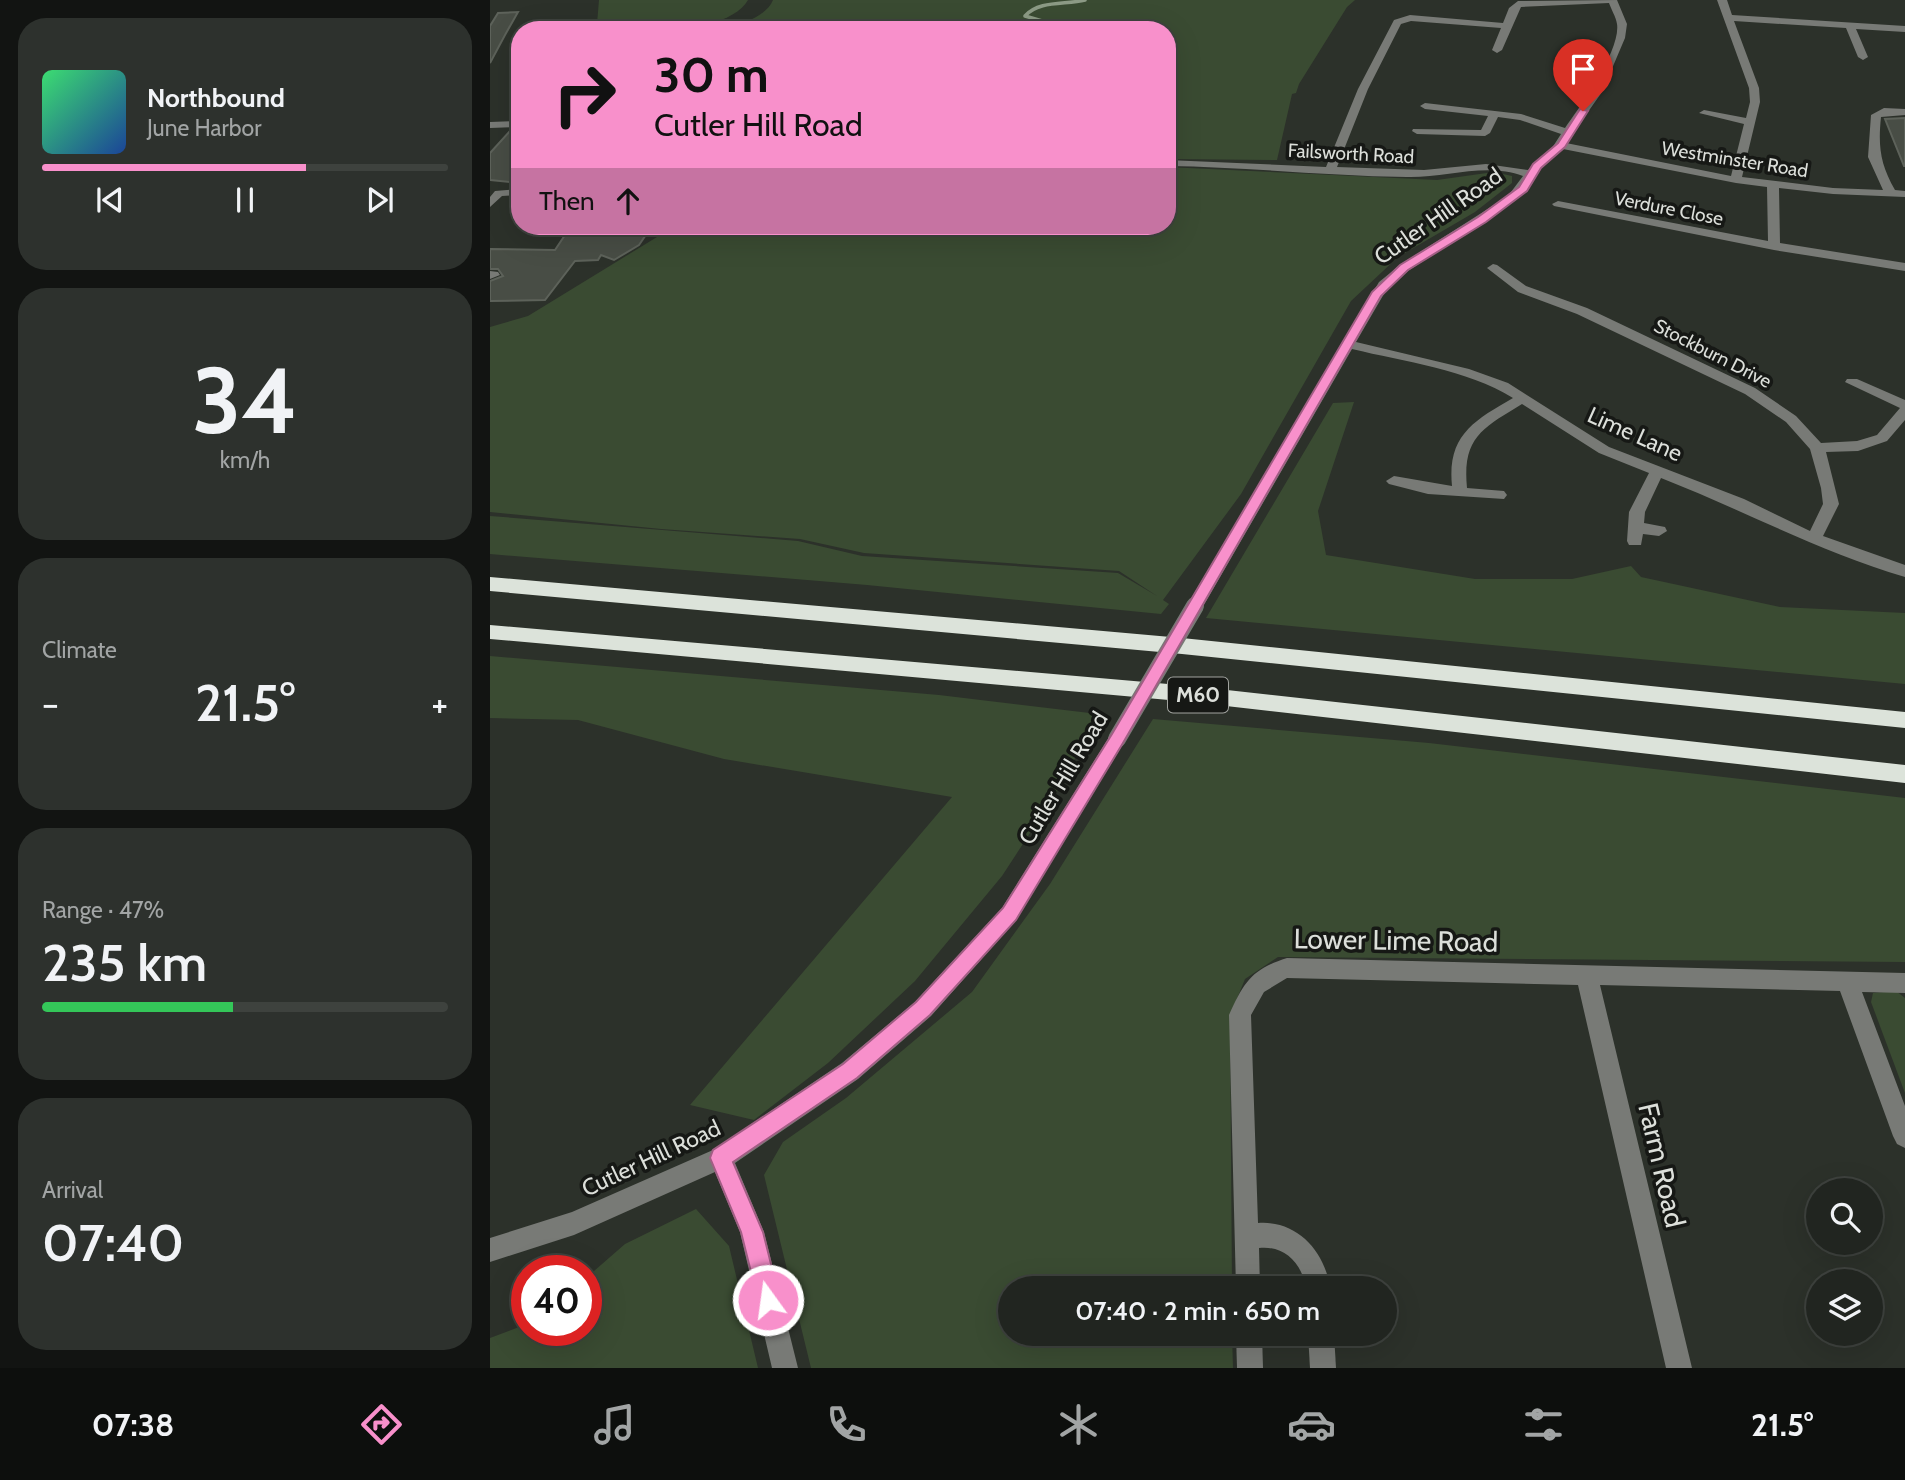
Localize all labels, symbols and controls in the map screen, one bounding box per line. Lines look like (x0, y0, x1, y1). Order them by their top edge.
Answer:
pin (1553, 39, 1613, 111)
text: 30 m (654, 45, 769, 104)
icon: right (539, 49, 630, 140)
icon: arrive (1564, 50, 1602, 88)
text: Northbound (147, 82, 285, 114)
text: Cutler Hill Road (654, 105, 863, 144)
text: June Harbor (147, 114, 261, 142)
street label: Westminster Road (1660, 137, 1810, 182)
street label: Failsworth Road (1287, 139, 1415, 168)
street label: Cutler Hill Road (1369, 162, 1507, 270)
icon: previous (91, 181, 129, 219)
icon: pause (226, 181, 264, 219)
icon: next (361, 181, 399, 219)
icon: ahead (609, 182, 647, 220)
text: Then (539, 185, 595, 217)
street label: Verdure Close (1613, 187, 1726, 230)
street label: Stockburn Drive (1650, 314, 1776, 393)
text: 34 (192, 345, 298, 456)
street label: Lime Lane (1583, 401, 1687, 467)
text: km/h (220, 446, 270, 474)
text: Climate (42, 636, 117, 664)
text: 21.5° (195, 671, 295, 734)
road number: M60 (1168, 678, 1228, 712)
text: − (42, 680, 59, 727)
text: + (431, 680, 448, 727)
street label: Cutler Hill Road (1012, 707, 1114, 849)
text: Range · 47% (42, 896, 164, 924)
street label: Lower Lime Road (1293, 921, 1499, 959)
text: 235 km (42, 931, 207, 994)
street label: Farm Road (1631, 1099, 1693, 1231)
street label: Cutler Hill Road (577, 1114, 725, 1202)
text: Arrival (42, 1176, 103, 1204)
map controls (1806, 1178, 1883, 1346)
button: search (1806, 1178, 1883, 1255)
text: 07:40 (42, 1211, 184, 1274)
speed limit sign: 40 (511, 1255, 602, 1346)
position arrow (731, 1263, 805, 1337)
button: layers (1806, 1269, 1883, 1346)
text: 07:40 · 2 min · 650 m (1075, 1295, 1320, 1327)
icon: directions (357, 1400, 406, 1449)
icon: music (590, 1400, 639, 1449)
icon: phone (822, 1400, 871, 1449)
icon: climate (1054, 1400, 1103, 1449)
icon: car (1287, 1400, 1336, 1449)
icon: filters (1519, 1400, 1568, 1449)
text: 07:38 (92, 1405, 174, 1444)
text: 21.5° (1751, 1405, 1813, 1444)

